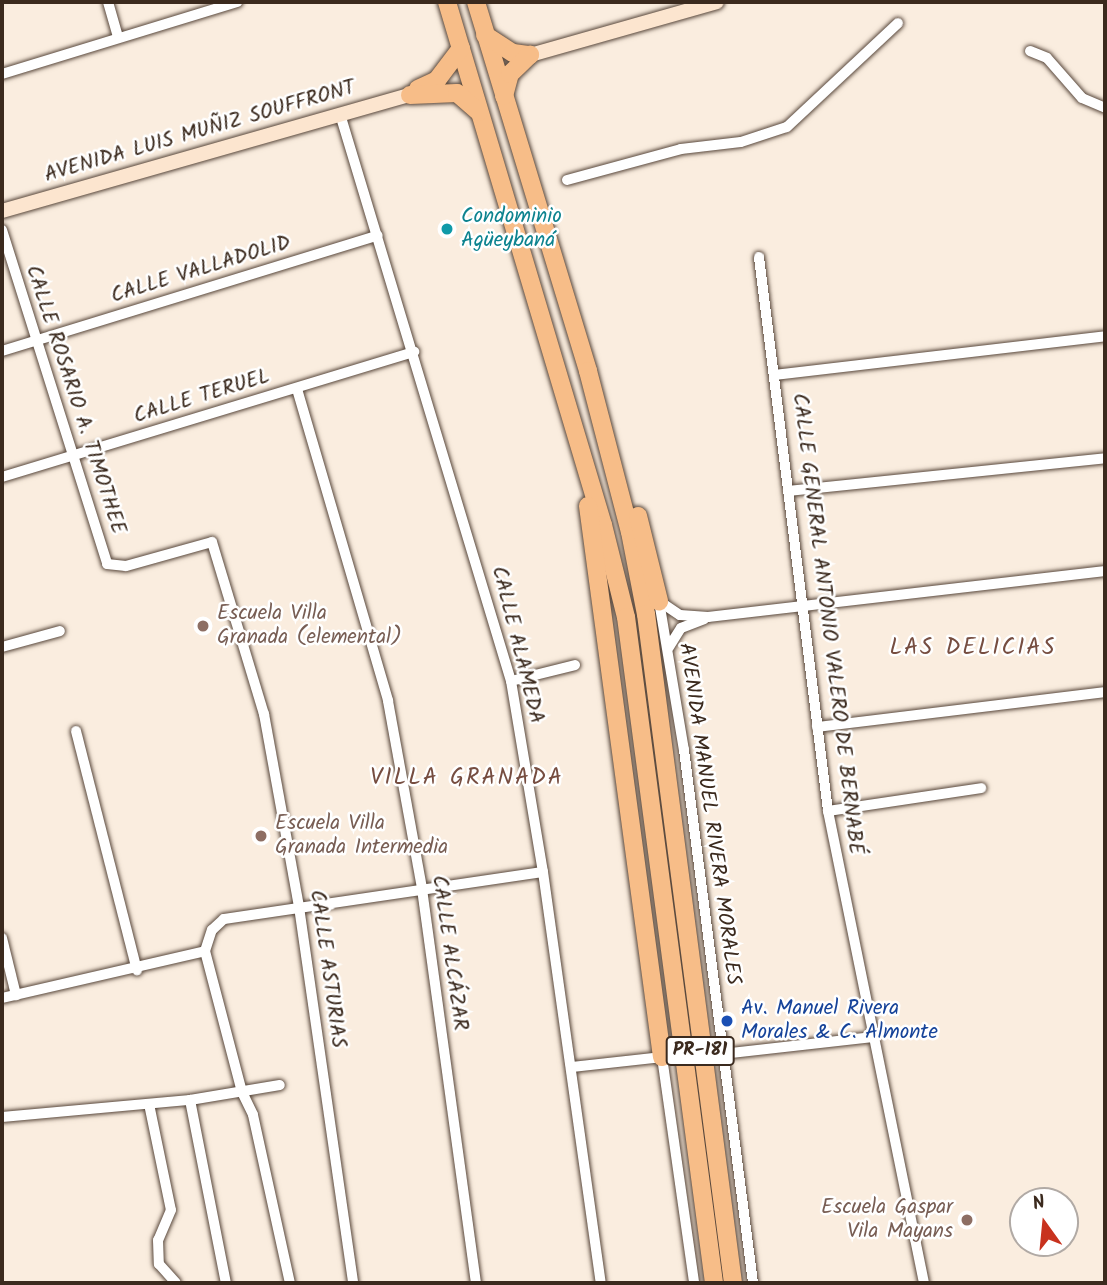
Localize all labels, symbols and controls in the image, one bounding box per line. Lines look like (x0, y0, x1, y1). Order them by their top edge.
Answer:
street label: AVENIDA LUIS MUÑIZ SOUFFRONT (42, 75, 358, 189)
place label: Condominio Agüeybaná (461, 204, 562, 254)
marker: Condominio Agüeybaná (439, 221, 455, 237)
street label: CALLE VALLADOLID (108, 231, 294, 309)
street label: CALLE ROSARIO A. TIMOTHEE (20, 262, 130, 538)
street label: CALLE TERUEL (131, 364, 273, 430)
street label: CALLE GENERAL ANTONIO VALERO DE BERNABÉ (786, 392, 868, 856)
street label: CALLE ALAMEDA (485, 564, 549, 726)
place label: Escuela Villa Granada (elemental) (217, 601, 402, 651)
marker: Escuela Villa Granada (elemental) (195, 618, 211, 634)
district label: LAS DELICIAS (891, 634, 1055, 662)
street label: AVENIDA MANUEL RIVERA MORALES (673, 641, 745, 987)
district label: VILLA GRANADA (372, 764, 562, 792)
place label: Escuela Villa Granada Intermedia (275, 811, 448, 861)
marker: Escuela Villa Granada Intermedia (253, 828, 269, 844)
street label: CALLE ALCÁZAR (426, 874, 472, 1032)
street label: CALLE ASTURIAS (303, 888, 351, 1050)
place label: Av. Manuel Rivera Morales & C. Almonte (741, 996, 938, 1046)
marker: Av. Manuel Rivera Morales & C. Almonte (719, 1013, 735, 1029)
road number: PR-181 (665, 1036, 735, 1066)
north arrow (1009, 1187, 1079, 1257)
text: N (1029, 1188, 1049, 1220)
place label: Escuela Gaspar Vila Mayans (821, 1195, 953, 1245)
marker: Escuela Gaspar Vila Mayans (959, 1212, 975, 1228)

